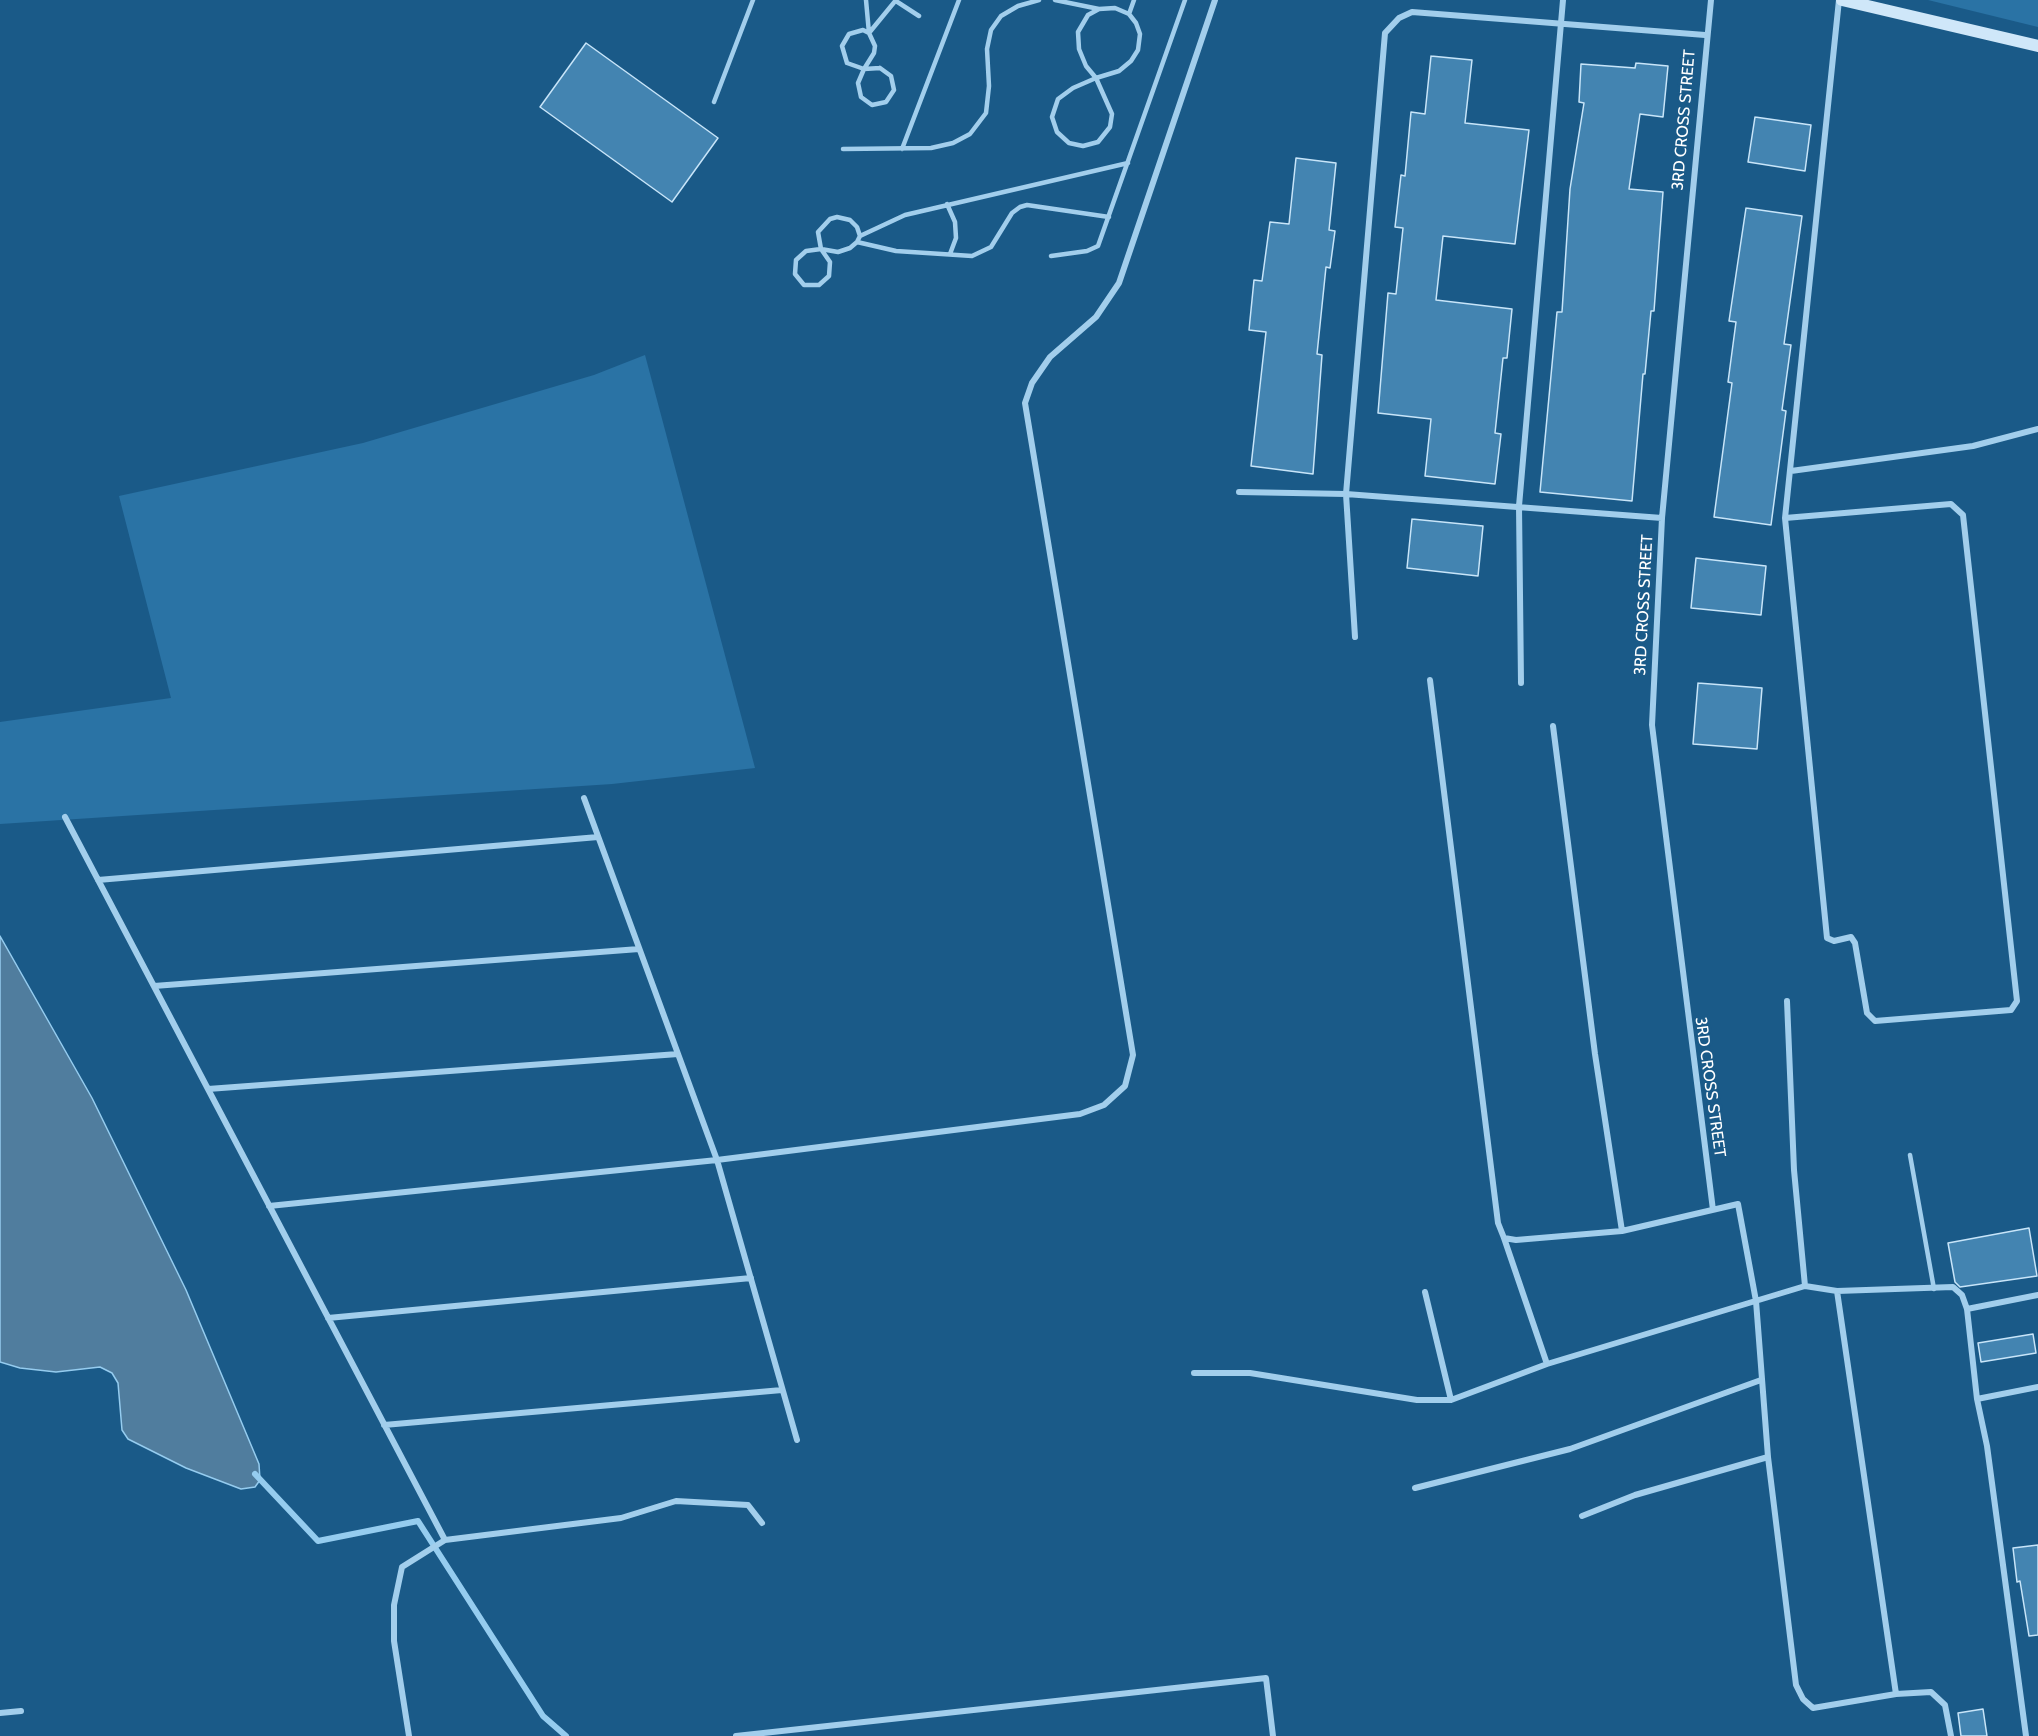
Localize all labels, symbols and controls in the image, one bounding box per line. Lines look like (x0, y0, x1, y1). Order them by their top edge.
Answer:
street label: 3RD CROSS STREET (1668, 49, 1700, 191)
street label: 3RD CROSS STREET (1631, 534, 1657, 676)
street label: 3RD CROSS STREET (1691, 1016, 1729, 1158)

